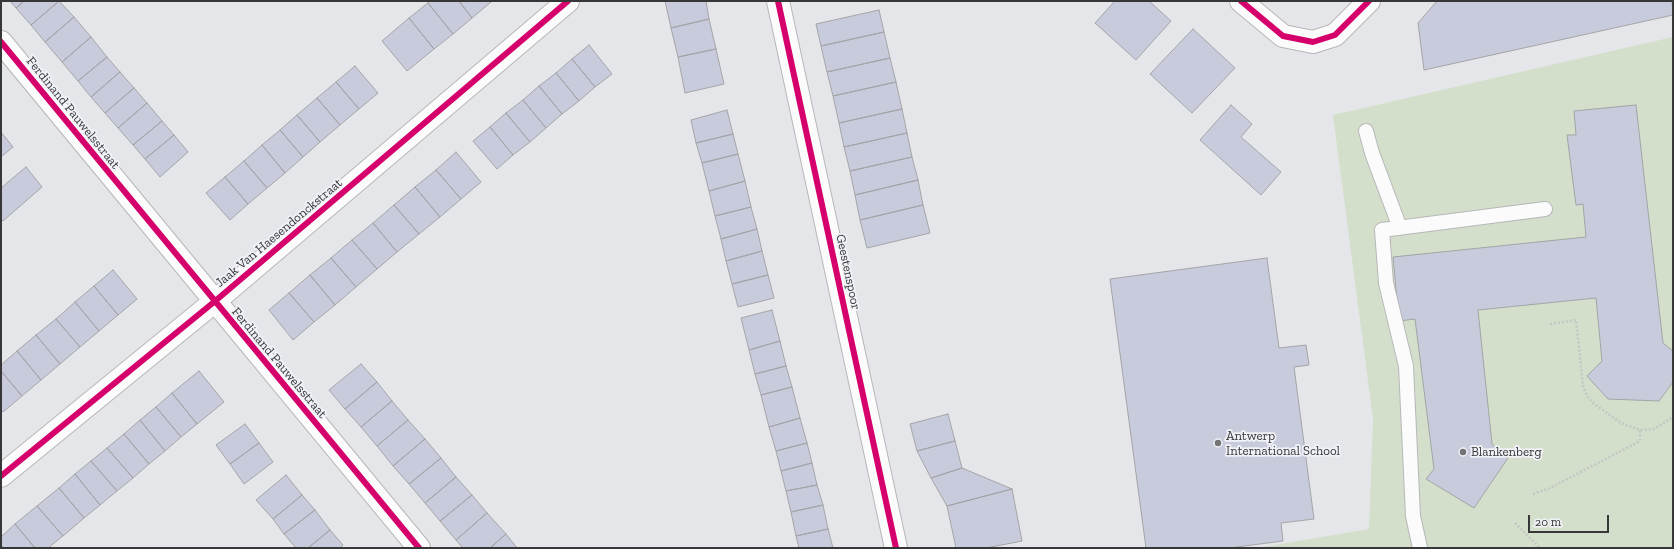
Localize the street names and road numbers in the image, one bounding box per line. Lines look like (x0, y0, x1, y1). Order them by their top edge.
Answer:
street label: Ferdinand Pauwelsstraat (23, 54, 123, 172)
street label: Jaak Van Haesendonckstraat (212, 175, 346, 291)
street label: Geestenspoor (832, 233, 864, 311)
street label: Ferdinand Pauwelsstraat (228, 304, 330, 422)

